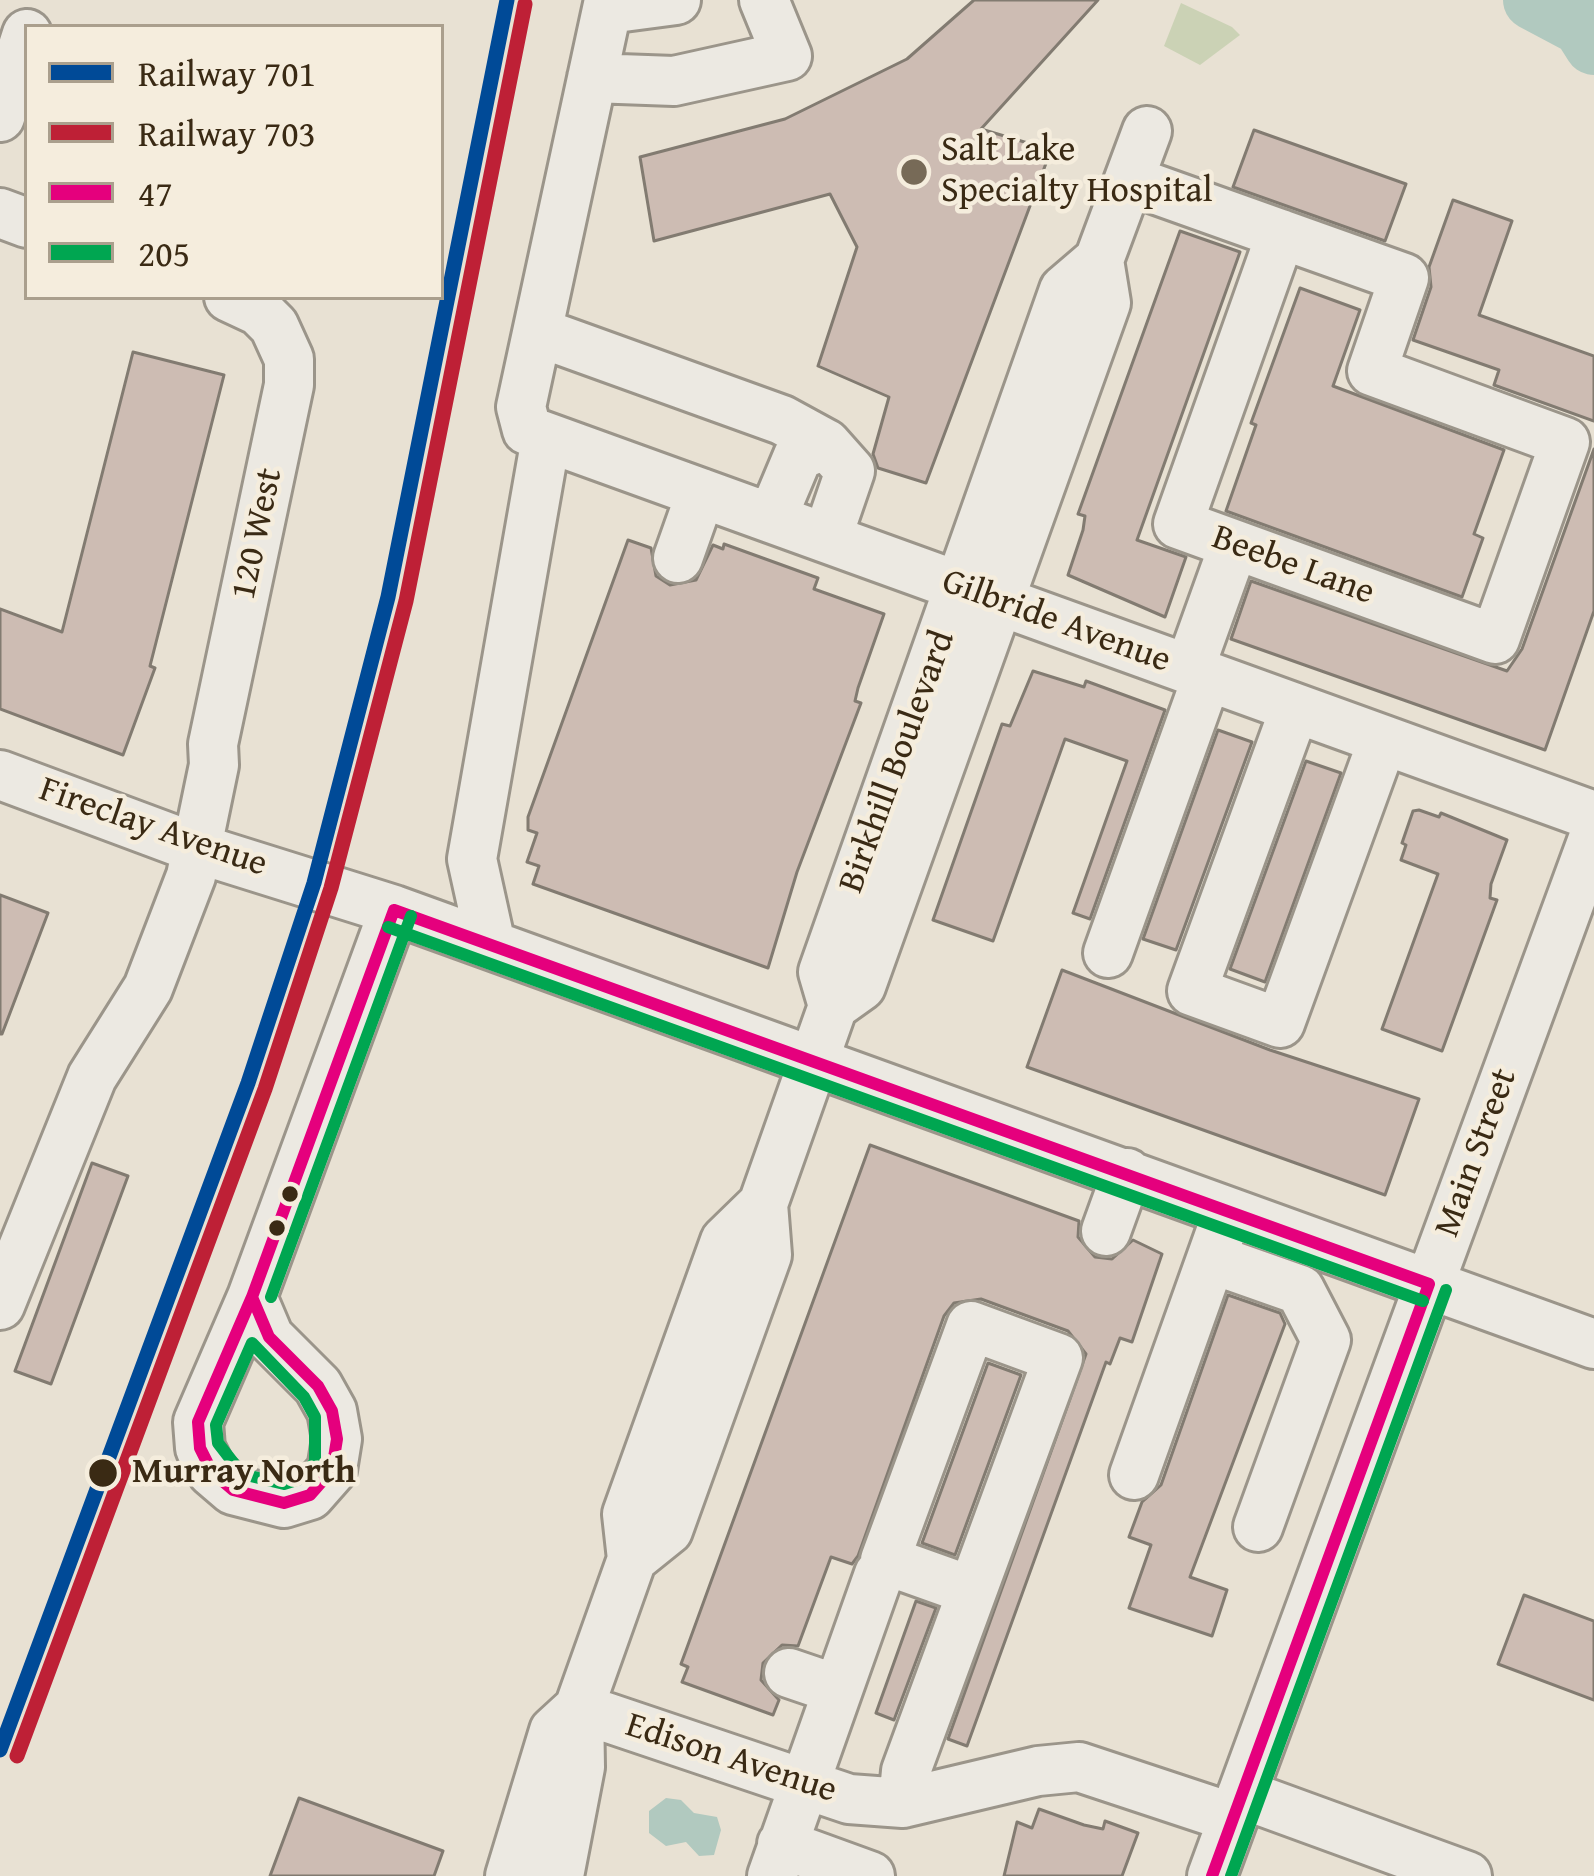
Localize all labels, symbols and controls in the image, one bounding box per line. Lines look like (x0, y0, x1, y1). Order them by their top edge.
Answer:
legend (24, 24, 444, 300)
text: Railway 701 (138, 46, 316, 99)
text: Railway 703 (138, 106, 316, 159)
place label: Salt Lake Specialty Hospital (941, 129, 1213, 214)
marker: Salt Lake Specialty Hospital (898, 156, 930, 188)
text: 47 (138, 166, 173, 219)
text: 205 (138, 226, 190, 279)
street label: 120 West (223, 464, 293, 604)
street label: Beebe Lane (1206, 517, 1380, 615)
street label: Gilbride Avenue (936, 561, 1176, 683)
street label: Birkhill Boulevard (831, 625, 965, 899)
street label: Fireclay Avenue (34, 769, 272, 887)
street label: Main Street (1427, 1063, 1527, 1243)
unlabelled marker (279, 1183, 301, 1205)
unlabelled marker (266, 1217, 288, 1239)
place label: Murray North (132, 1451, 356, 1495)
marker: Murray North (86, 1456, 120, 1490)
street label: Edison Avenue (620, 1705, 842, 1813)

